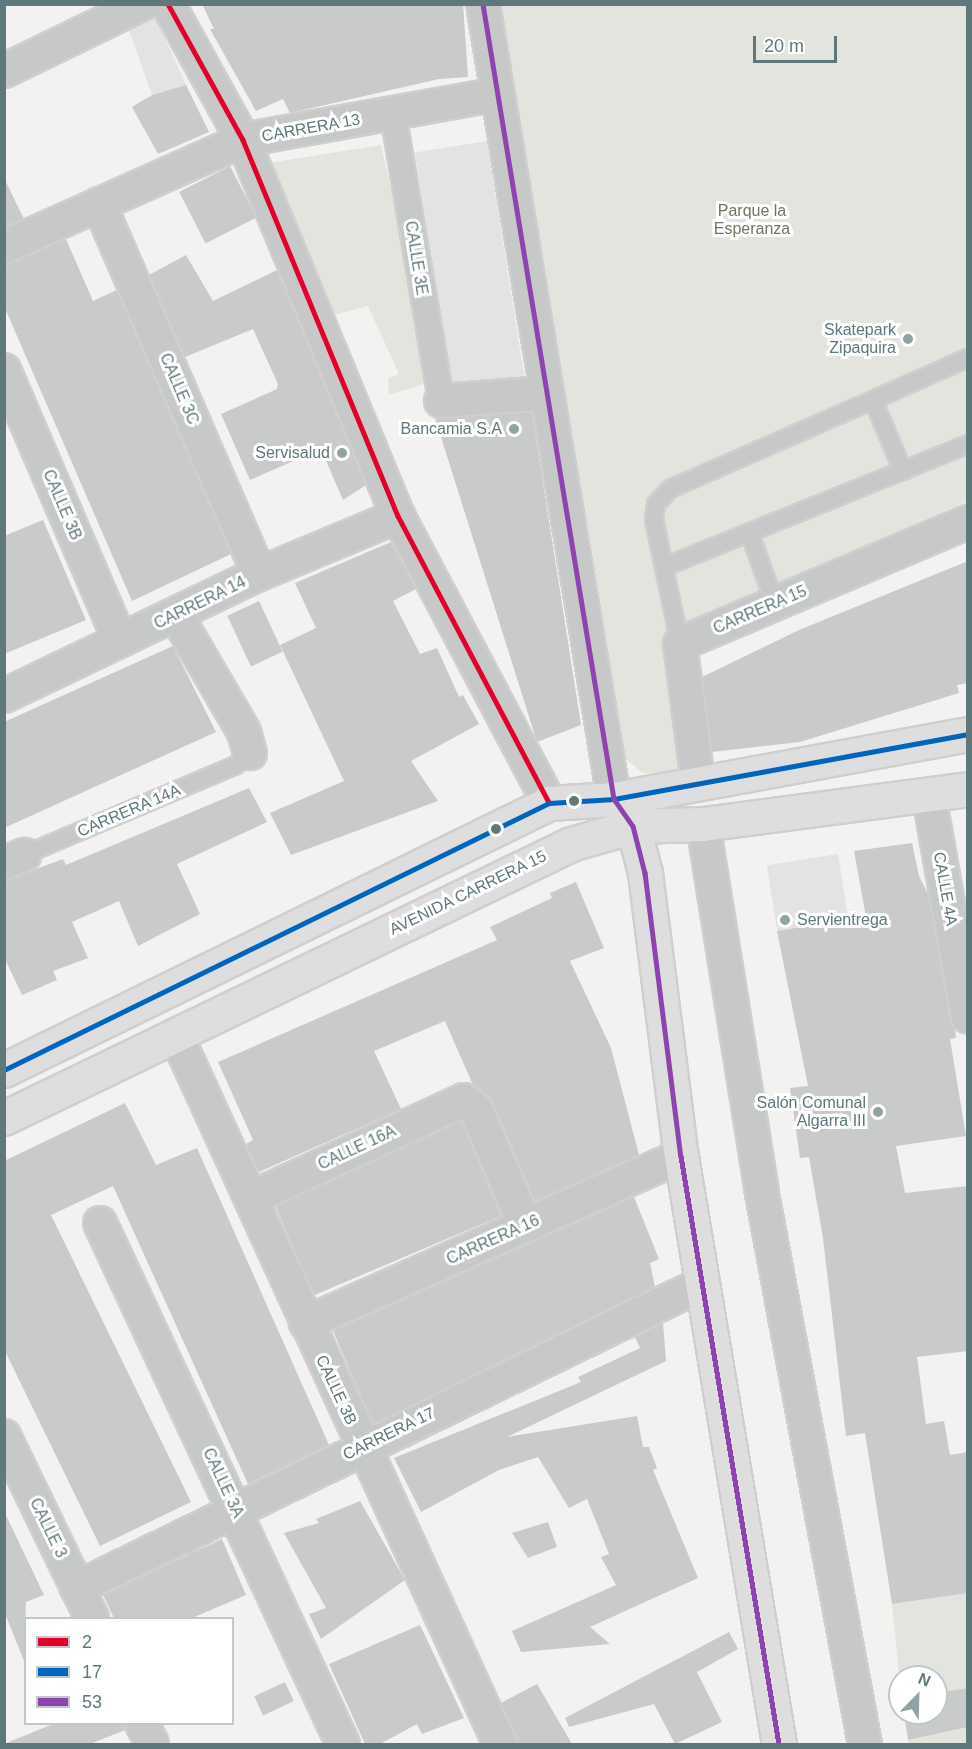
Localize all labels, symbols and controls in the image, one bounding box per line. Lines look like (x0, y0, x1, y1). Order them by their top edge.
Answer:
scale bar (756, 24, 840, 62)
text: 20 m (764, 36, 804, 56)
street label: CARRERA 13 (260, 110, 362, 146)
park label: Parque la Esperanza (714, 201, 790, 239)
street label: CALLE 3E (401, 220, 431, 296)
place label: Skatepark Zipaquira (824, 320, 896, 358)
marker: Skatepark Zipaquira (901, 332, 915, 346)
street label: CALLE 3C (155, 350, 203, 428)
place label: Bancamia S.A (401, 419, 502, 439)
marker: Bancamia S.A (507, 422, 521, 436)
place label: Servisalud (255, 443, 330, 463)
marker: Servisalud (335, 446, 349, 460)
street label: CALLE 3B (39, 467, 85, 543)
street label: CARRERA 14 (151, 572, 249, 634)
street label: CARRERA 15 (710, 582, 810, 638)
street label: CARRERA 14A (74, 780, 184, 842)
unlabelled marker (568, 795, 580, 807)
unlabelled marker (490, 823, 502, 835)
street label: AVENIDA CARRERA 15 (386, 846, 550, 940)
street label: CALLE 4A (929, 851, 961, 927)
place label: Servientrega (797, 910, 888, 930)
marker: Servientrega (778, 913, 792, 927)
place label: Salón Comunal Algarra III (757, 1093, 866, 1131)
marker: Salón Comunal Algarra III (871, 1105, 885, 1119)
street label: CALLE 16A (315, 1122, 399, 1174)
street label: CARRERA 16 (443, 1211, 543, 1269)
street label: CALLE 3B (312, 1352, 360, 1428)
street label: CARRERA 17 (340, 1403, 438, 1465)
street label: CALLE 3A (199, 1445, 247, 1521)
street label: CALLE 3 (25, 1495, 71, 1561)
legend (24, 1617, 234, 1725)
text: 2 (82, 1632, 92, 1652)
text: 17 (82, 1662, 102, 1682)
north arrow (888, 1665, 948, 1725)
text: N (916, 1670, 933, 1690)
text: 53 (82, 1692, 102, 1712)

